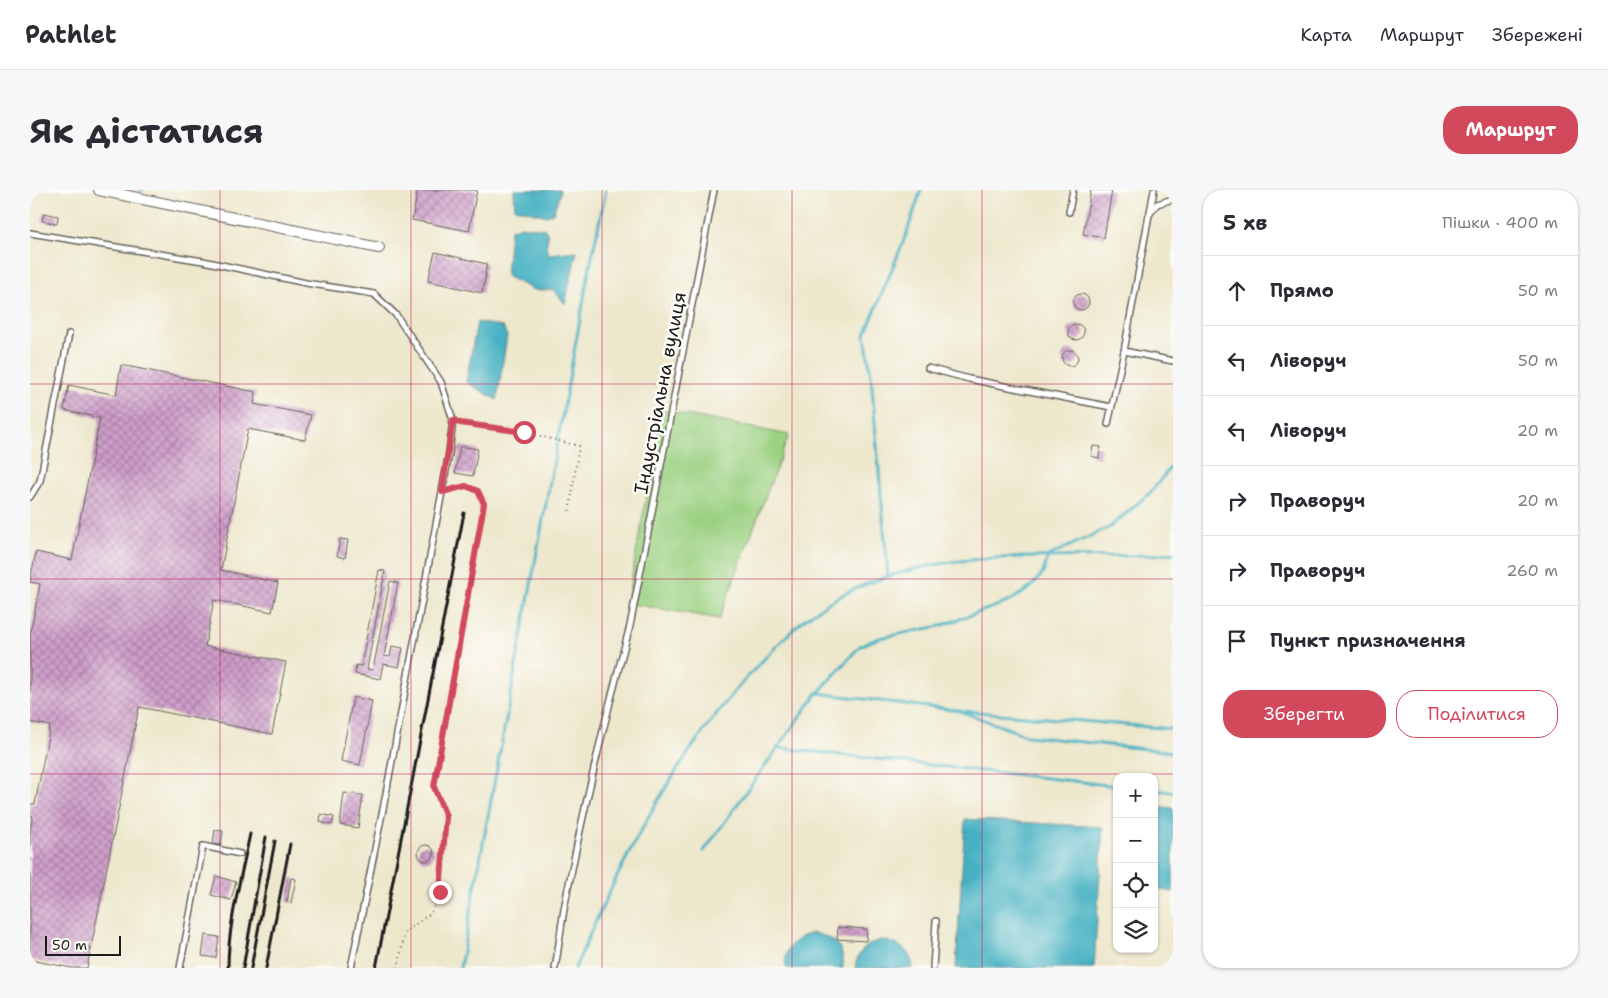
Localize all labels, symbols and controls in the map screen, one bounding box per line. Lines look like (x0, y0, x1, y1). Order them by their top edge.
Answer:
text: Pathlet (25, 19, 116, 51)
text: Карта (1300, 23, 1352, 47)
text: Маршрут (1380, 23, 1464, 47)
text: Збережені (1492, 23, 1583, 47)
button: Маршрут (1443, 106, 1578, 154)
text: Як дістатися (30, 107, 264, 154)
text: 5 хв (1223, 209, 1267, 237)
text: Пішки · 400 m (1442, 212, 1558, 233)
icon: ahead (1223, 277, 1251, 305)
text: Прямо (1270, 278, 1334, 303)
text: 50 m (1518, 280, 1558, 301)
street label: Індустріальна вулиця (628, 290, 692, 496)
icon: left (1223, 347, 1251, 375)
text: Ліворуч (1270, 348, 1346, 373)
text: 50 m (1518, 350, 1558, 371)
icon: left (1223, 417, 1251, 445)
text: Ліворуч (1270, 418, 1346, 443)
text: 20 m (1517, 420, 1558, 441)
route start (513, 421, 536, 444)
icon: right (1223, 487, 1251, 515)
text: Праворуч (1270, 488, 1365, 513)
text: 20 m (1517, 490, 1558, 511)
icon: right (1223, 557, 1251, 585)
text: Праворуч (1270, 558, 1365, 583)
text: 260 m (1506, 560, 1558, 581)
icon: arrive (1223, 627, 1251, 655)
text: Пункт призначення (1270, 628, 1466, 653)
button: Зберегти (1223, 690, 1386, 738)
button: Поділитися (1396, 690, 1558, 738)
map controls (1113, 773, 1158, 953)
button: + (1113, 773, 1158, 818)
button: − (1113, 818, 1158, 863)
button: locate (1113, 863, 1158, 908)
route end (429, 881, 452, 904)
button: layers (1113, 908, 1158, 953)
scale bar (45, 933, 121, 956)
text: 50 m (52, 936, 87, 954)

